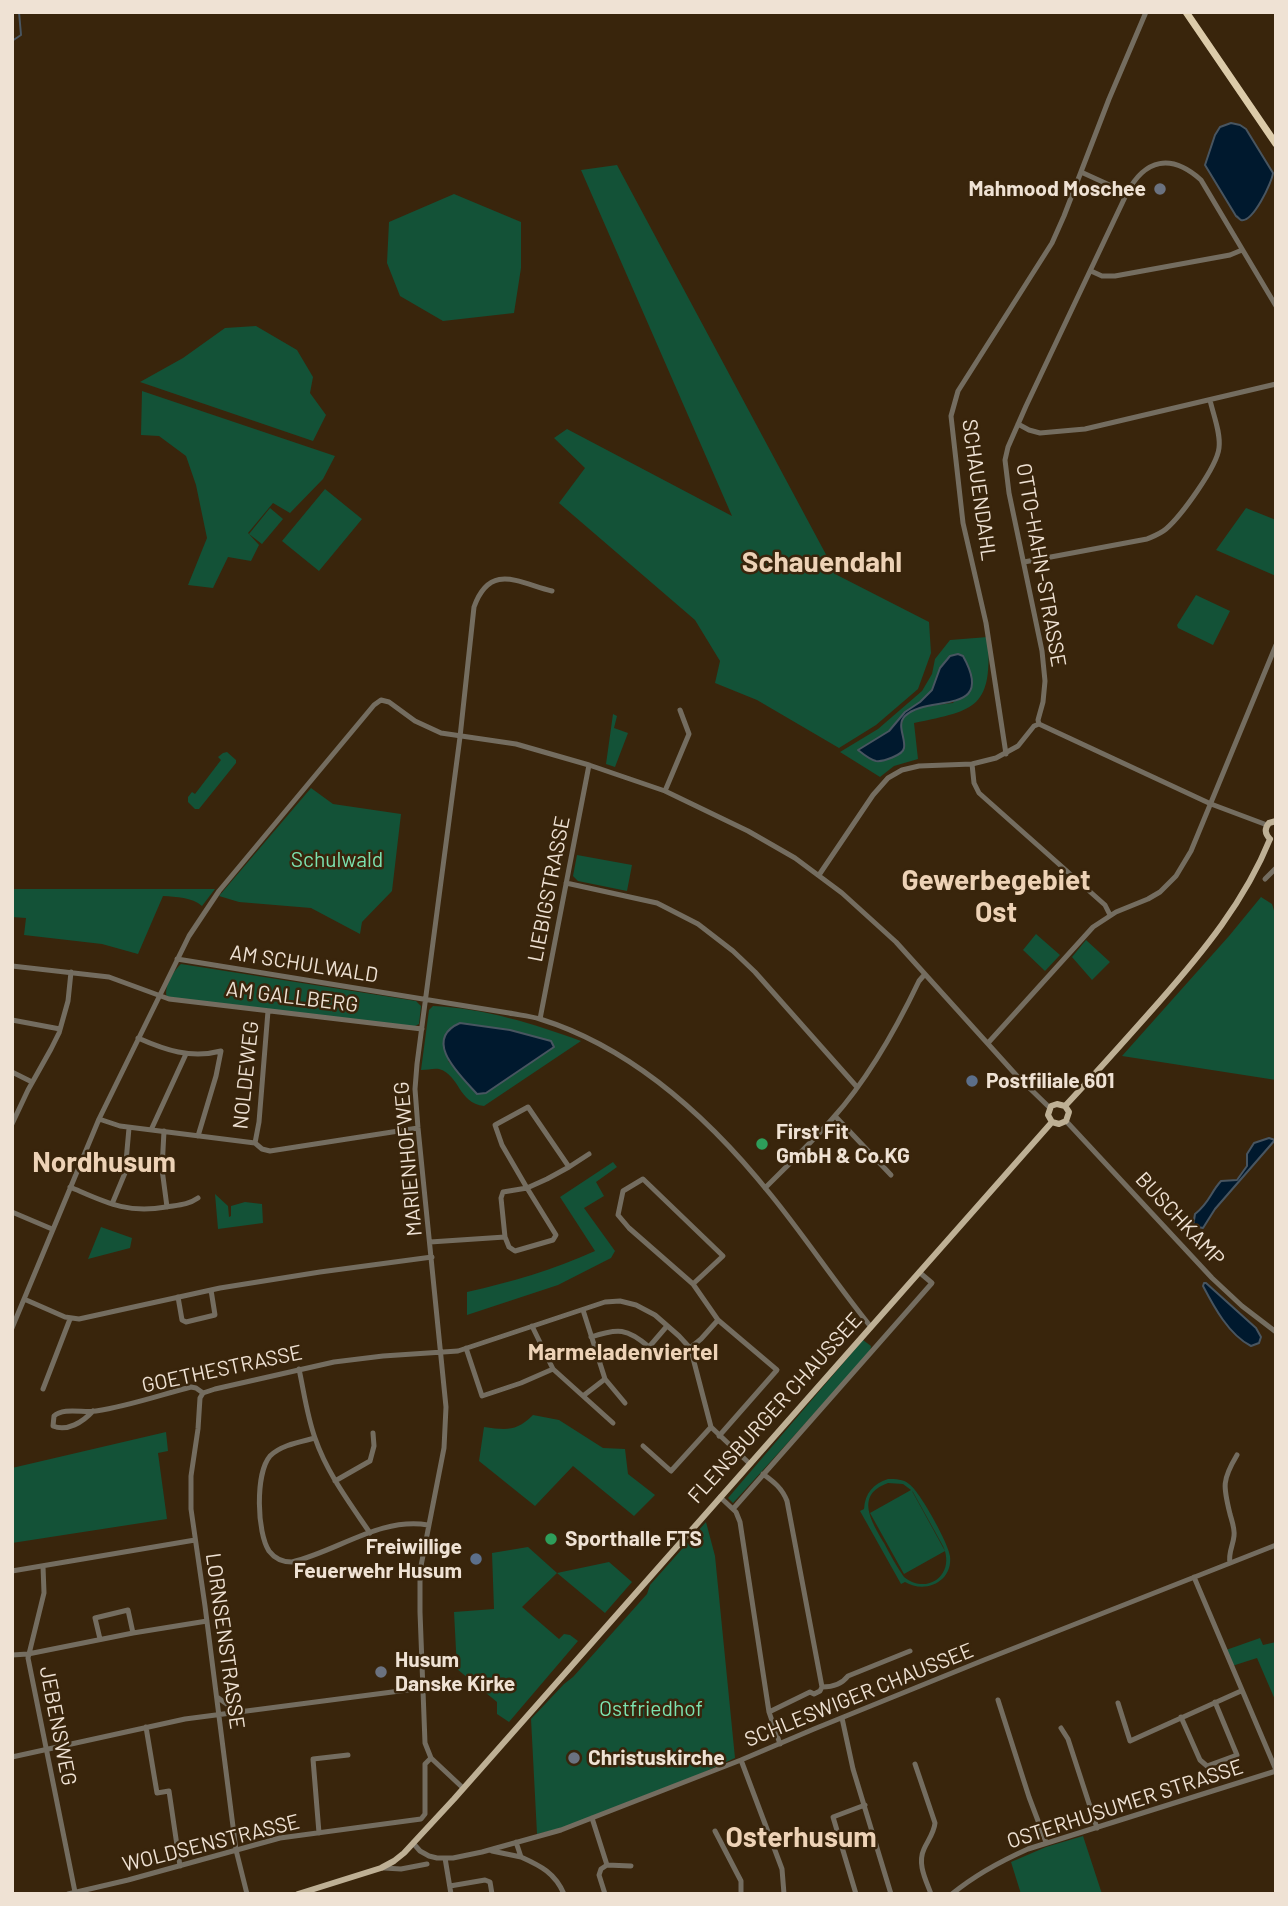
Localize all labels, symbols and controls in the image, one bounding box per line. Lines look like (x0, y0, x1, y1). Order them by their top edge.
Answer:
place label: Mahmood Moschee (969, 176, 1146, 202)
marker: Mahmood Moschee (1152, 181, 1168, 197)
street label: SCHAUENDAHL (957, 418, 1001, 562)
street label: OTTO-HAHN-STRASSE (1011, 461, 1071, 669)
district label: Schauendahl (742, 546, 902, 580)
street label: LIEBIGSTRASSE (522, 814, 576, 964)
park label: Schulwald (291, 847, 383, 873)
district label: Gewerbegebiet Ost (901, 864, 1091, 930)
street label: AM SCHULWALD (228, 940, 380, 988)
street label: AM GALLBERG (224, 976, 360, 1018)
street label: NOLDEWEG (228, 1020, 264, 1130)
place label: Postfiliale 601 (986, 1068, 1114, 1094)
marker: Postfiliale 601 (964, 1073, 980, 1089)
street label: MARIENHOFWEG (389, 1080, 427, 1238)
place label: First Fit GmbH & Co.KG (776, 1119, 910, 1169)
marker: First Fit GmbH & Co.KG (754, 1136, 770, 1152)
district label: Nordhusum (32, 1146, 176, 1180)
street label: BUSCHKAMP (1130, 1167, 1230, 1271)
street label: FLENSBURGER CHAUSSEE (683, 1307, 867, 1509)
district label: Marmeladenviertel (528, 1338, 718, 1366)
street label: GOETHESTRASSE (139, 1340, 305, 1398)
place label: Sporthalle FTS (565, 1526, 702, 1552)
marker: Sporthalle FTS (543, 1531, 559, 1547)
place label: Freiwillige Feuerwehr Husum (294, 1534, 462, 1584)
street label: LORNSENSTRASSE (200, 1551, 250, 1731)
marker: Freiwillige Feuerwehr Husum (468, 1551, 484, 1567)
street label: SCHLESWIGER CHAUSSEE (741, 1637, 977, 1753)
place label: Husum Danske Kirke (395, 1647, 515, 1697)
street label: JEBENSWEG (34, 1664, 82, 1788)
marker: Husum Danske Kirke (373, 1664, 389, 1680)
park label: Ostfriedhof (599, 1696, 703, 1722)
place label: Christuskirche (588, 1745, 725, 1771)
marker: Christuskirche (566, 1750, 582, 1766)
street label: OSTERHUSUMER STRASSE (1004, 1754, 1246, 1854)
street label: WOLDSENSTRASSE (120, 1809, 302, 1877)
district label: Osterhusum (725, 1821, 877, 1855)

